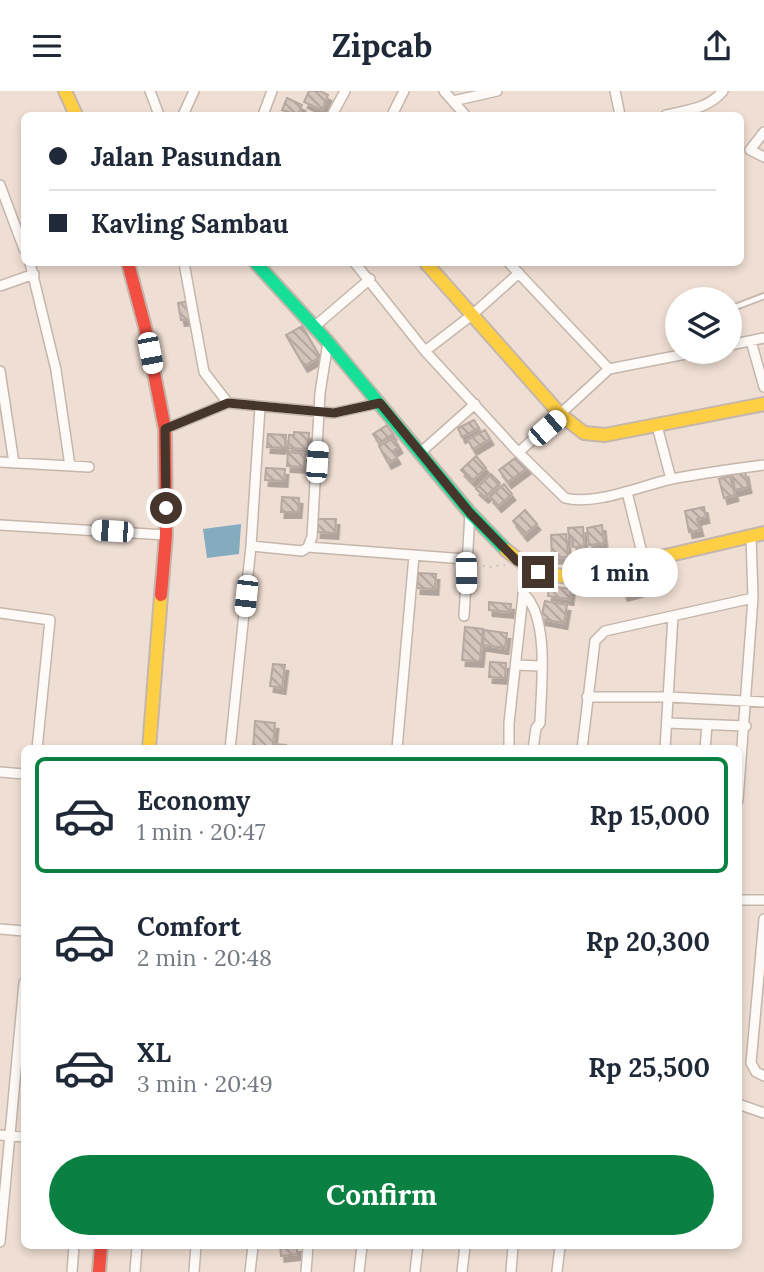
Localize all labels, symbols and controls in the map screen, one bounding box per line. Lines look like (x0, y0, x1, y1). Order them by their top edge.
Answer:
text: Zipcab (332, 25, 432, 66)
icon: menu (28, 27, 66, 65)
icon: share (698, 27, 736, 65)
text: Jalan Pasundan (91, 140, 282, 173)
text: Kavling Sambau (91, 207, 289, 240)
map controls (665, 287, 742, 364)
button: layers (665, 287, 742, 364)
car (136, 330, 165, 376)
car (525, 406, 570, 450)
car (306, 440, 329, 484)
route start (150, 492, 182, 524)
car (91, 519, 134, 543)
callout: 1 min (562, 547, 678, 596)
car (456, 552, 477, 594)
route end (522, 556, 554, 588)
text: 1 min (591, 558, 649, 587)
car (234, 574, 259, 618)
icon: car (53, 784, 116, 847)
text: Economy (137, 784, 250, 817)
text: Rp 15,000 (590, 799, 710, 832)
text: 1 min · 20:47 (137, 817, 266, 846)
icon: car (53, 910, 116, 973)
text: Comfort (137, 910, 241, 943)
text: Rp 20,300 (586, 925, 710, 958)
text: 2 min · 20:48 (137, 943, 272, 972)
icon: car (53, 1036, 116, 1099)
text: XL (137, 1036, 171, 1069)
text: Rp 25,500 (588, 1051, 710, 1084)
text: 3 min · 20:49 (137, 1069, 273, 1098)
button: Confirm (49, 1155, 714, 1235)

